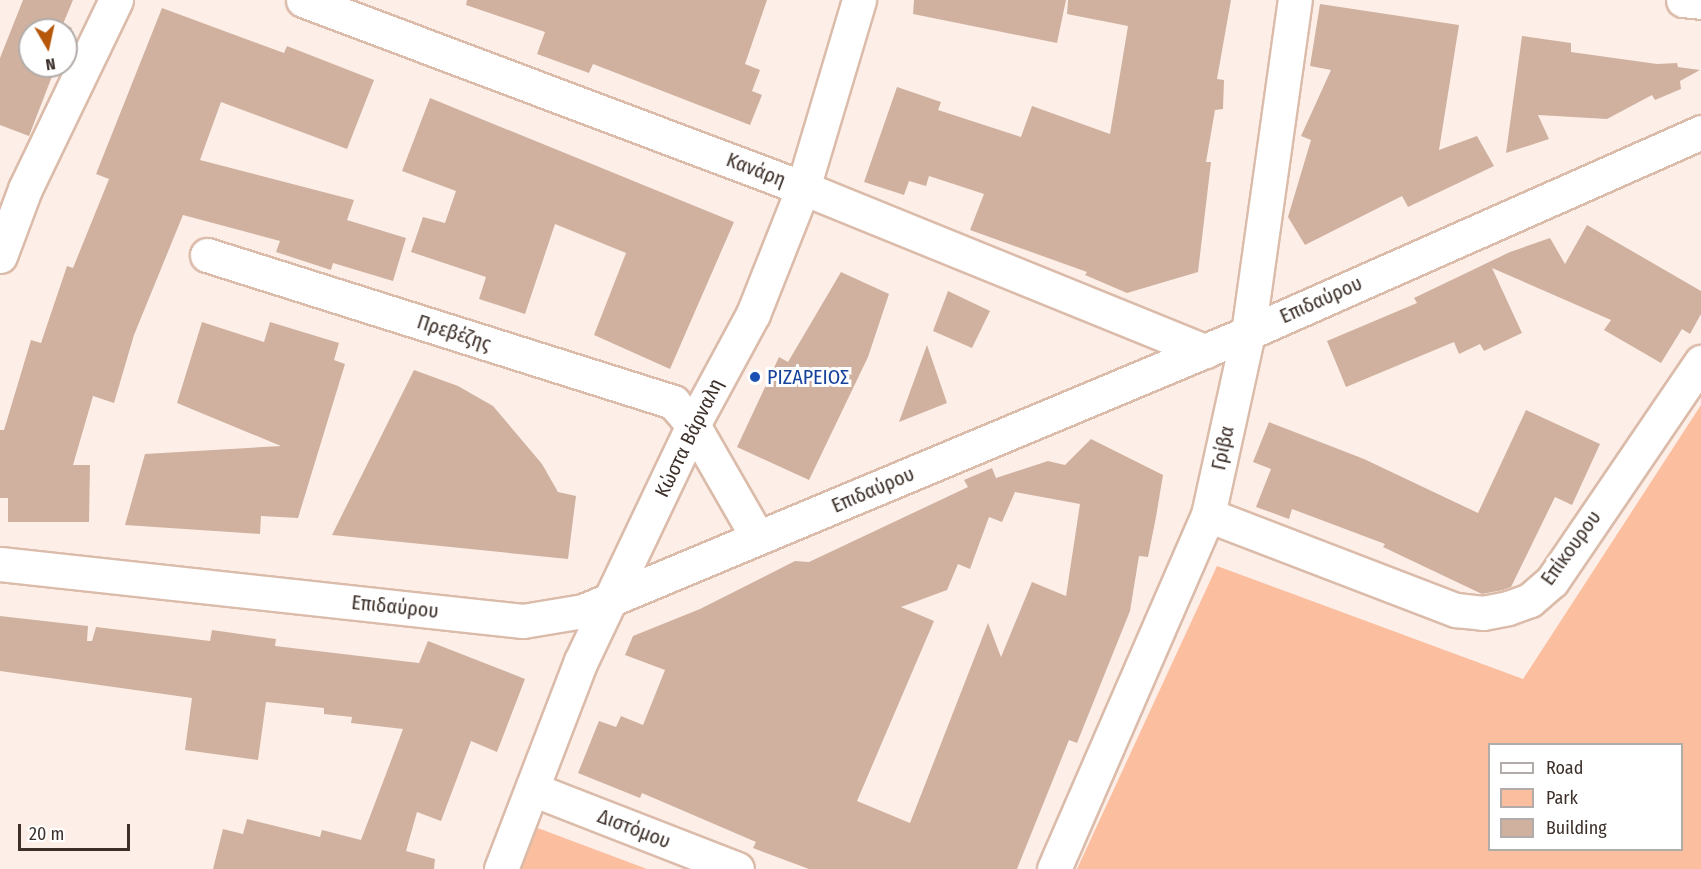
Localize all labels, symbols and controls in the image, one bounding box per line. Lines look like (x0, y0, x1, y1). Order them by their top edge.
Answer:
north arrow (18, 18, 78, 78)
text: N (44, 54, 57, 74)
street label: Κανάρη (723, 148, 789, 192)
street label: Επιδαύρου (1276, 271, 1366, 329)
street label: Πρεβέζης (414, 310, 494, 356)
place label: ΡΙΖΑΡΕΙΟΣ (767, 365, 849, 389)
marker: ΡΙΖΑΡΕΙΟΣ (748, 370, 762, 384)
street label: Κώστα Βάρναλη (650, 375, 728, 501)
street label: Γρίβα (1207, 424, 1239, 472)
street label: Επιδαύρου (828, 462, 918, 518)
street label: Επίκουρου (1536, 506, 1606, 590)
street label: Επιδαύρου (350, 590, 440, 624)
legend (1488, 743, 1683, 851)
text: Road (1546, 757, 1583, 779)
text: Park (1546, 787, 1578, 809)
street label: Διστόμου (594, 804, 674, 854)
scale bar (21, 812, 134, 850)
text: Building (1546, 817, 1607, 839)
text: 20 m (29, 823, 64, 845)

